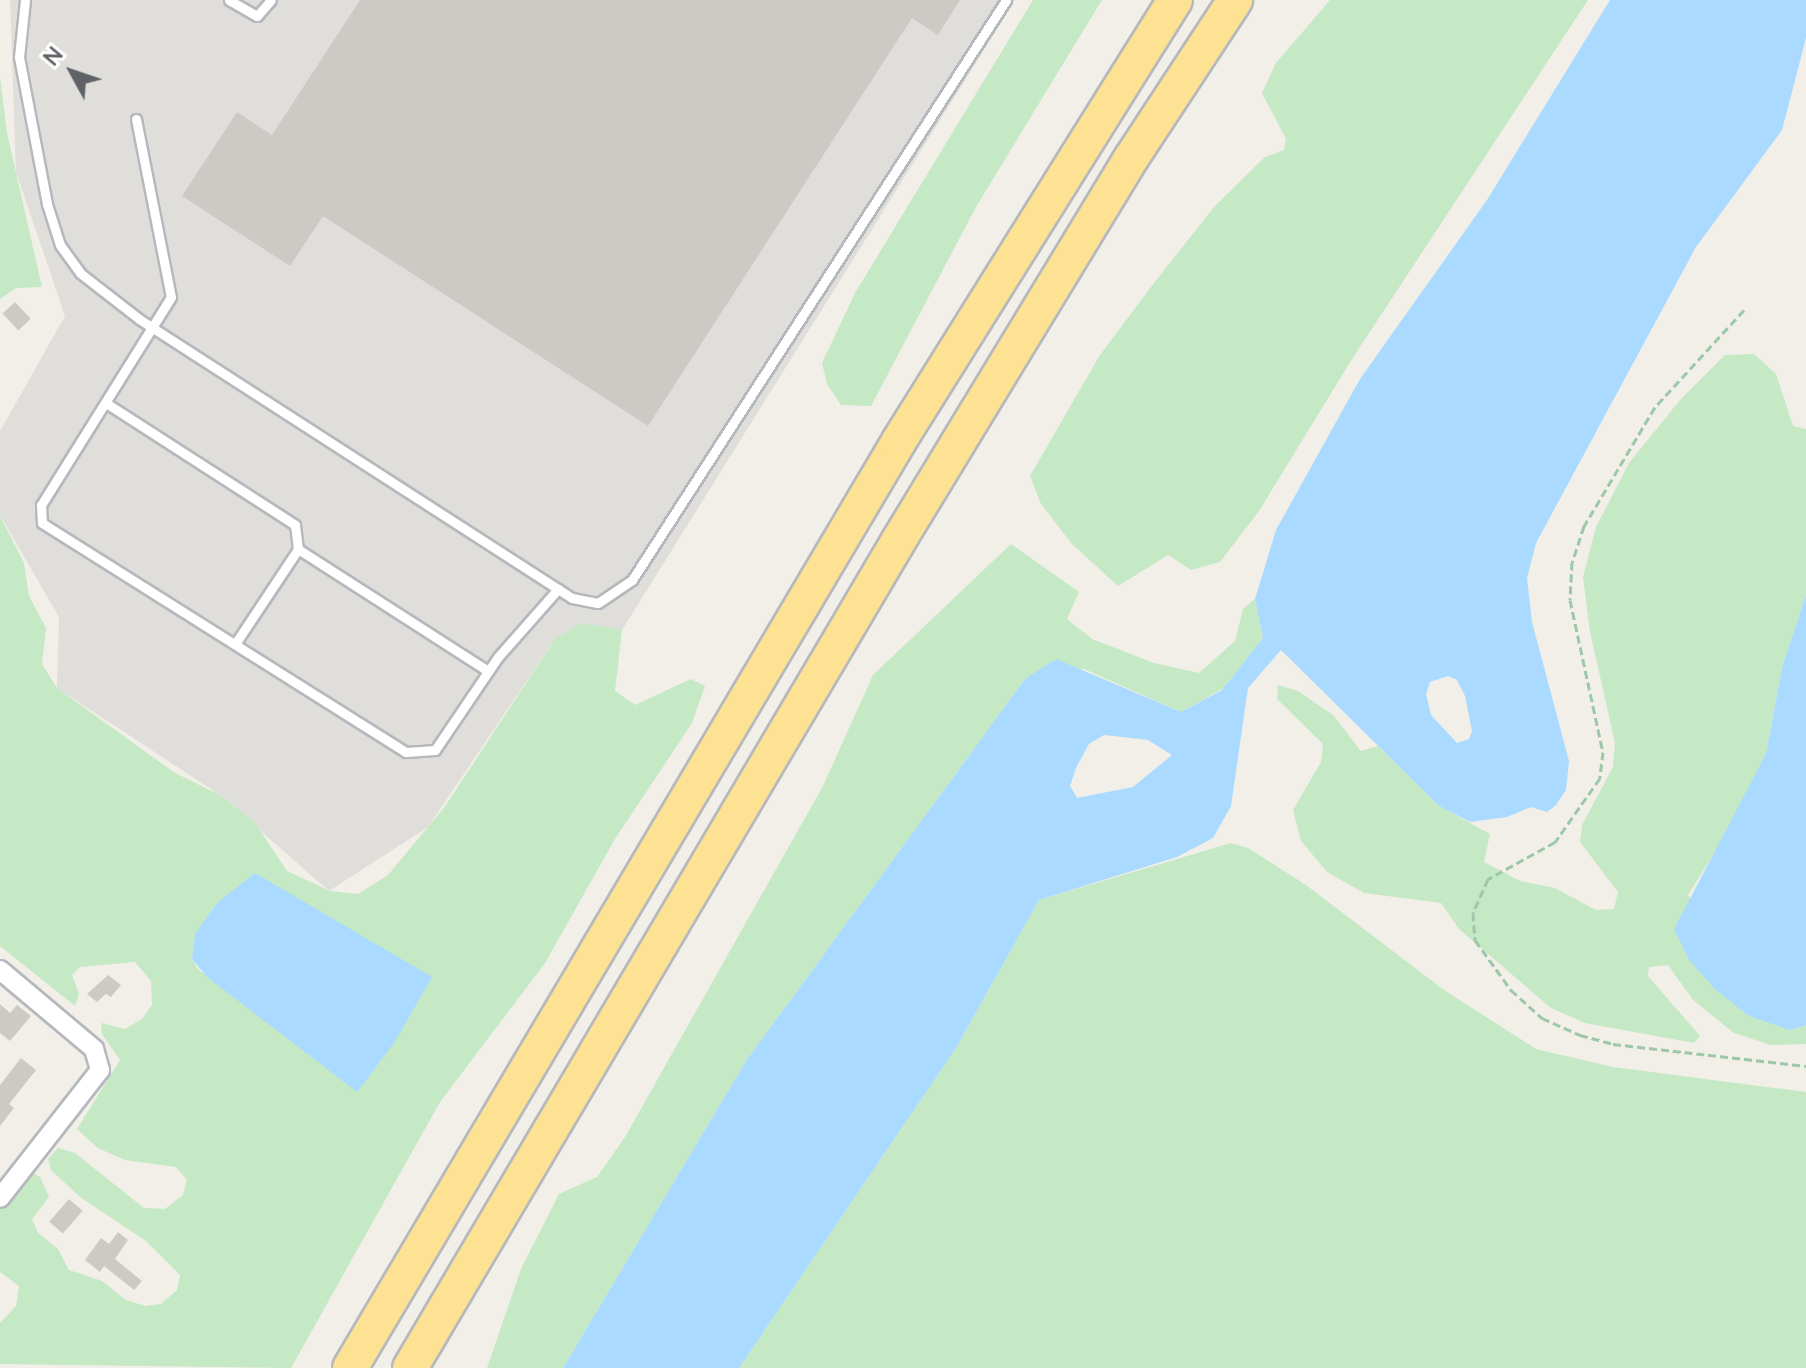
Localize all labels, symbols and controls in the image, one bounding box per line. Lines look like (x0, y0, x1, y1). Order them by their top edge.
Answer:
north arrow (32, 32, 112, 112)
text: N (37, 41, 70, 73)

